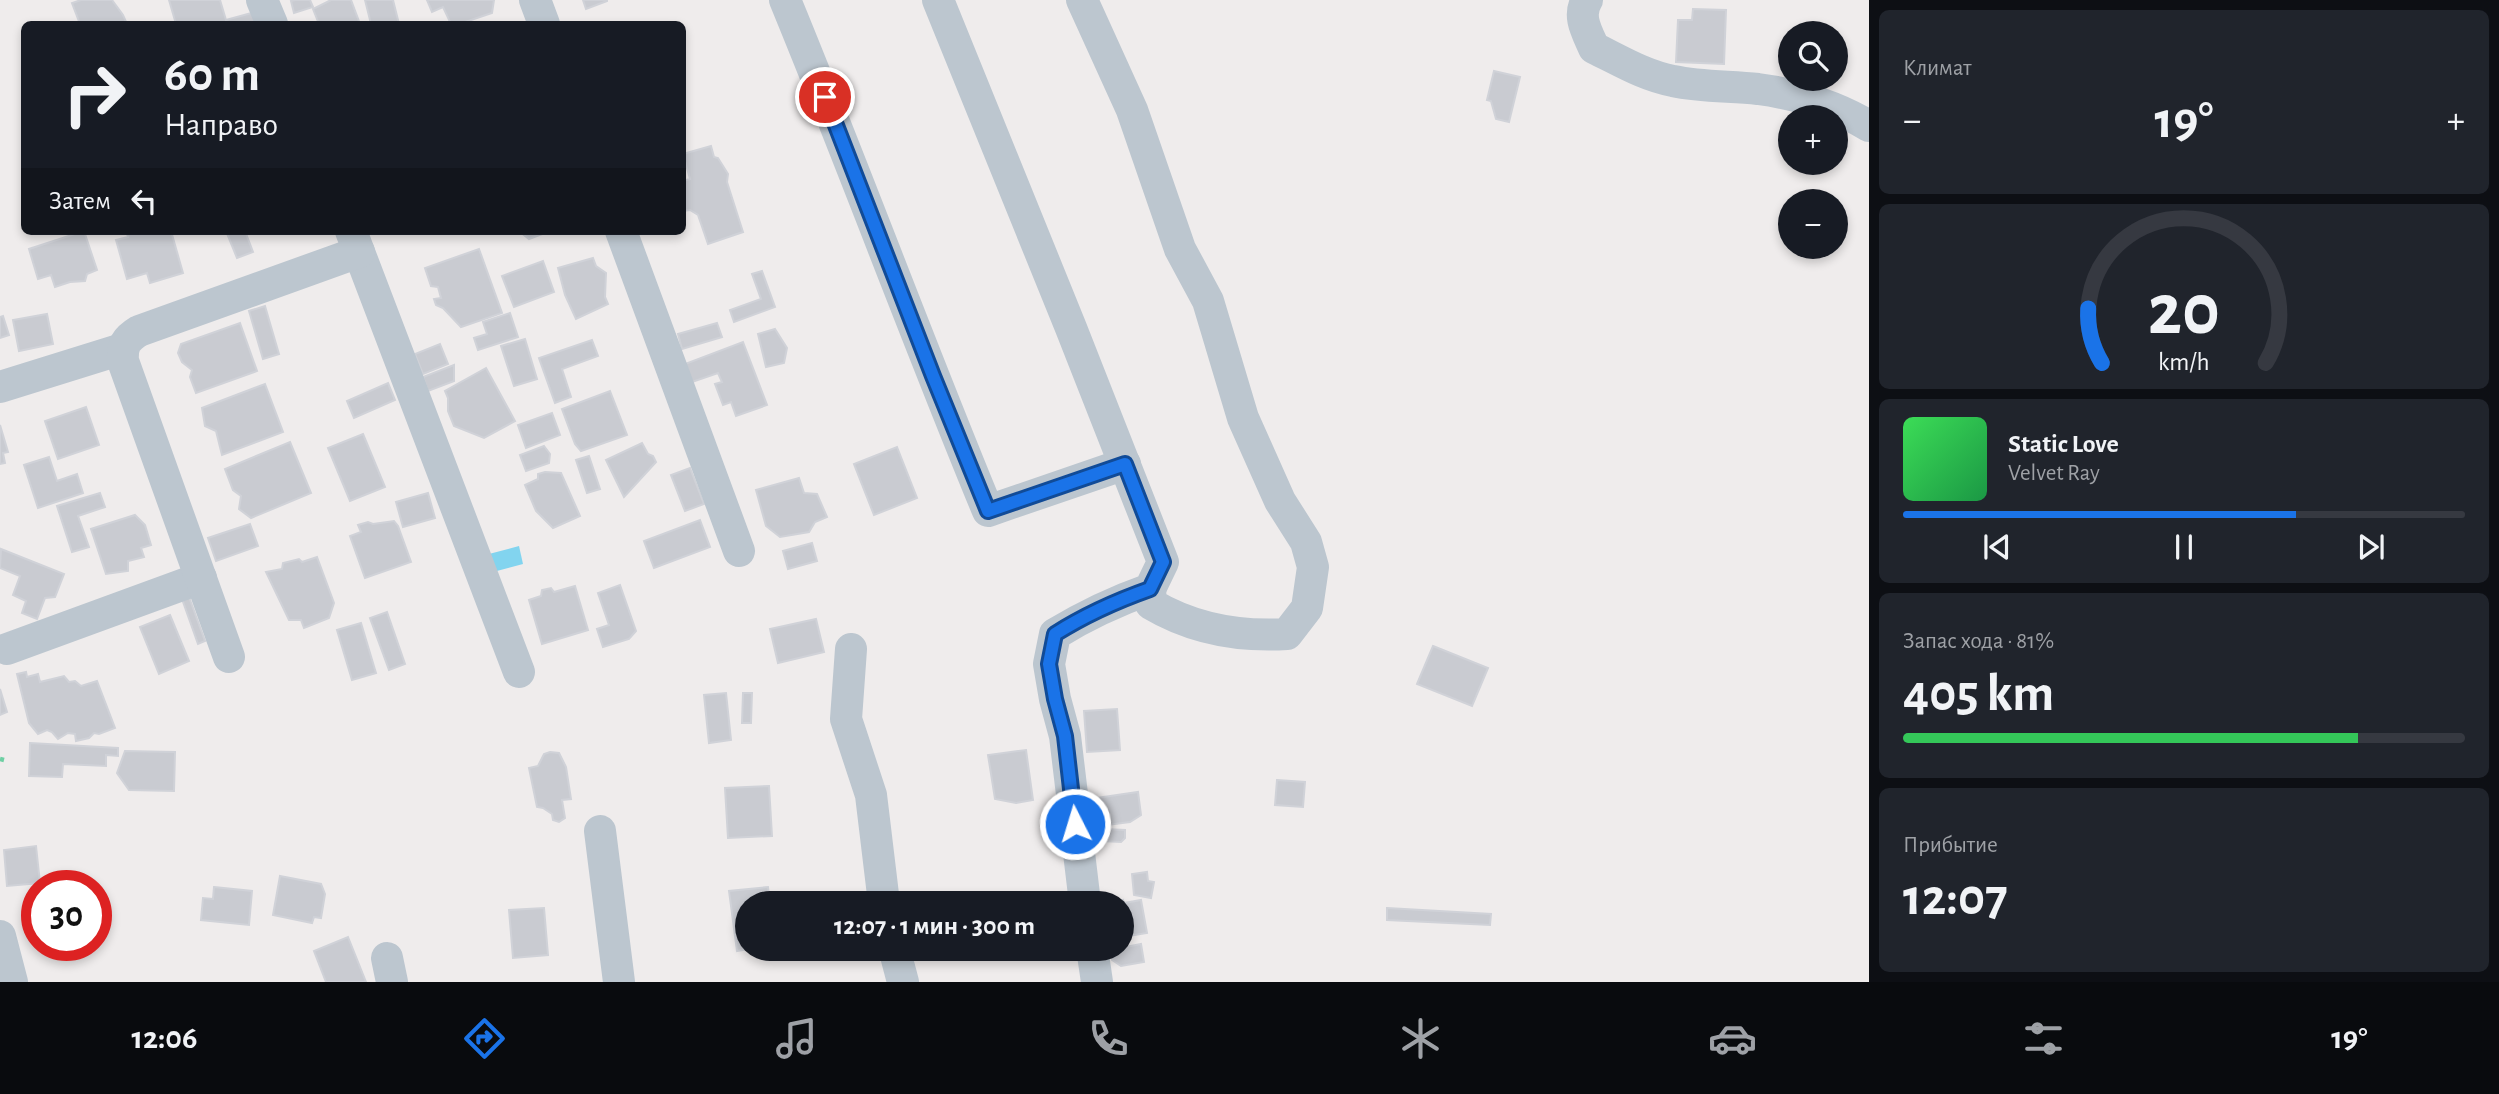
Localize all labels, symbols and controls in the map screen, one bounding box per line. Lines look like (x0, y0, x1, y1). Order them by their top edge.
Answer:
map controls (1778, 21, 1848, 259)
button: search (1778, 21, 1848, 91)
icon: right (49, 49, 140, 140)
text: 60 m (164, 51, 260, 100)
text: Климат (1903, 57, 1972, 80)
pin (795, 67, 855, 127)
icon: arrive (806, 78, 844, 116)
text: 19° (2154, 95, 2214, 147)
text: − (1903, 102, 1921, 140)
text: + (2447, 102, 2465, 140)
button: + (1778, 105, 1848, 175)
text: Направо (164, 109, 278, 141)
icon: left (125, 182, 163, 220)
text: Затем (49, 188, 111, 214)
button: − (1778, 189, 1848, 259)
text: 20 (2148, 275, 2220, 348)
text: km/h (2158, 349, 2210, 374)
text: Static Love (2008, 431, 2119, 457)
text: Velvet Ray (2008, 462, 2100, 485)
icon: previous (1978, 528, 2016, 566)
icon: pause (2165, 528, 2203, 566)
icon: next (2352, 528, 2390, 566)
text: Запас хода · 81% (1903, 630, 2054, 653)
text: 405 km (1903, 668, 2054, 720)
position arrow (1038, 787, 1112, 861)
text: Прибытие (1903, 834, 1998, 857)
speed limit sign: 30 (21, 870, 112, 961)
text: 12:07 (1903, 872, 2008, 924)
text: 12:07 · 1 мин · 300 m (834, 913, 1035, 939)
icon: directions (460, 1014, 509, 1063)
icon: music (772, 1014, 821, 1063)
icon: phone (1084, 1014, 1133, 1063)
icon: climate (1396, 1014, 1445, 1063)
icon: car (1708, 1014, 1757, 1063)
icon: filters (2019, 1014, 2068, 1063)
text: 12:06 (131, 1022, 197, 1054)
text: 19° (2331, 1022, 2368, 1054)

